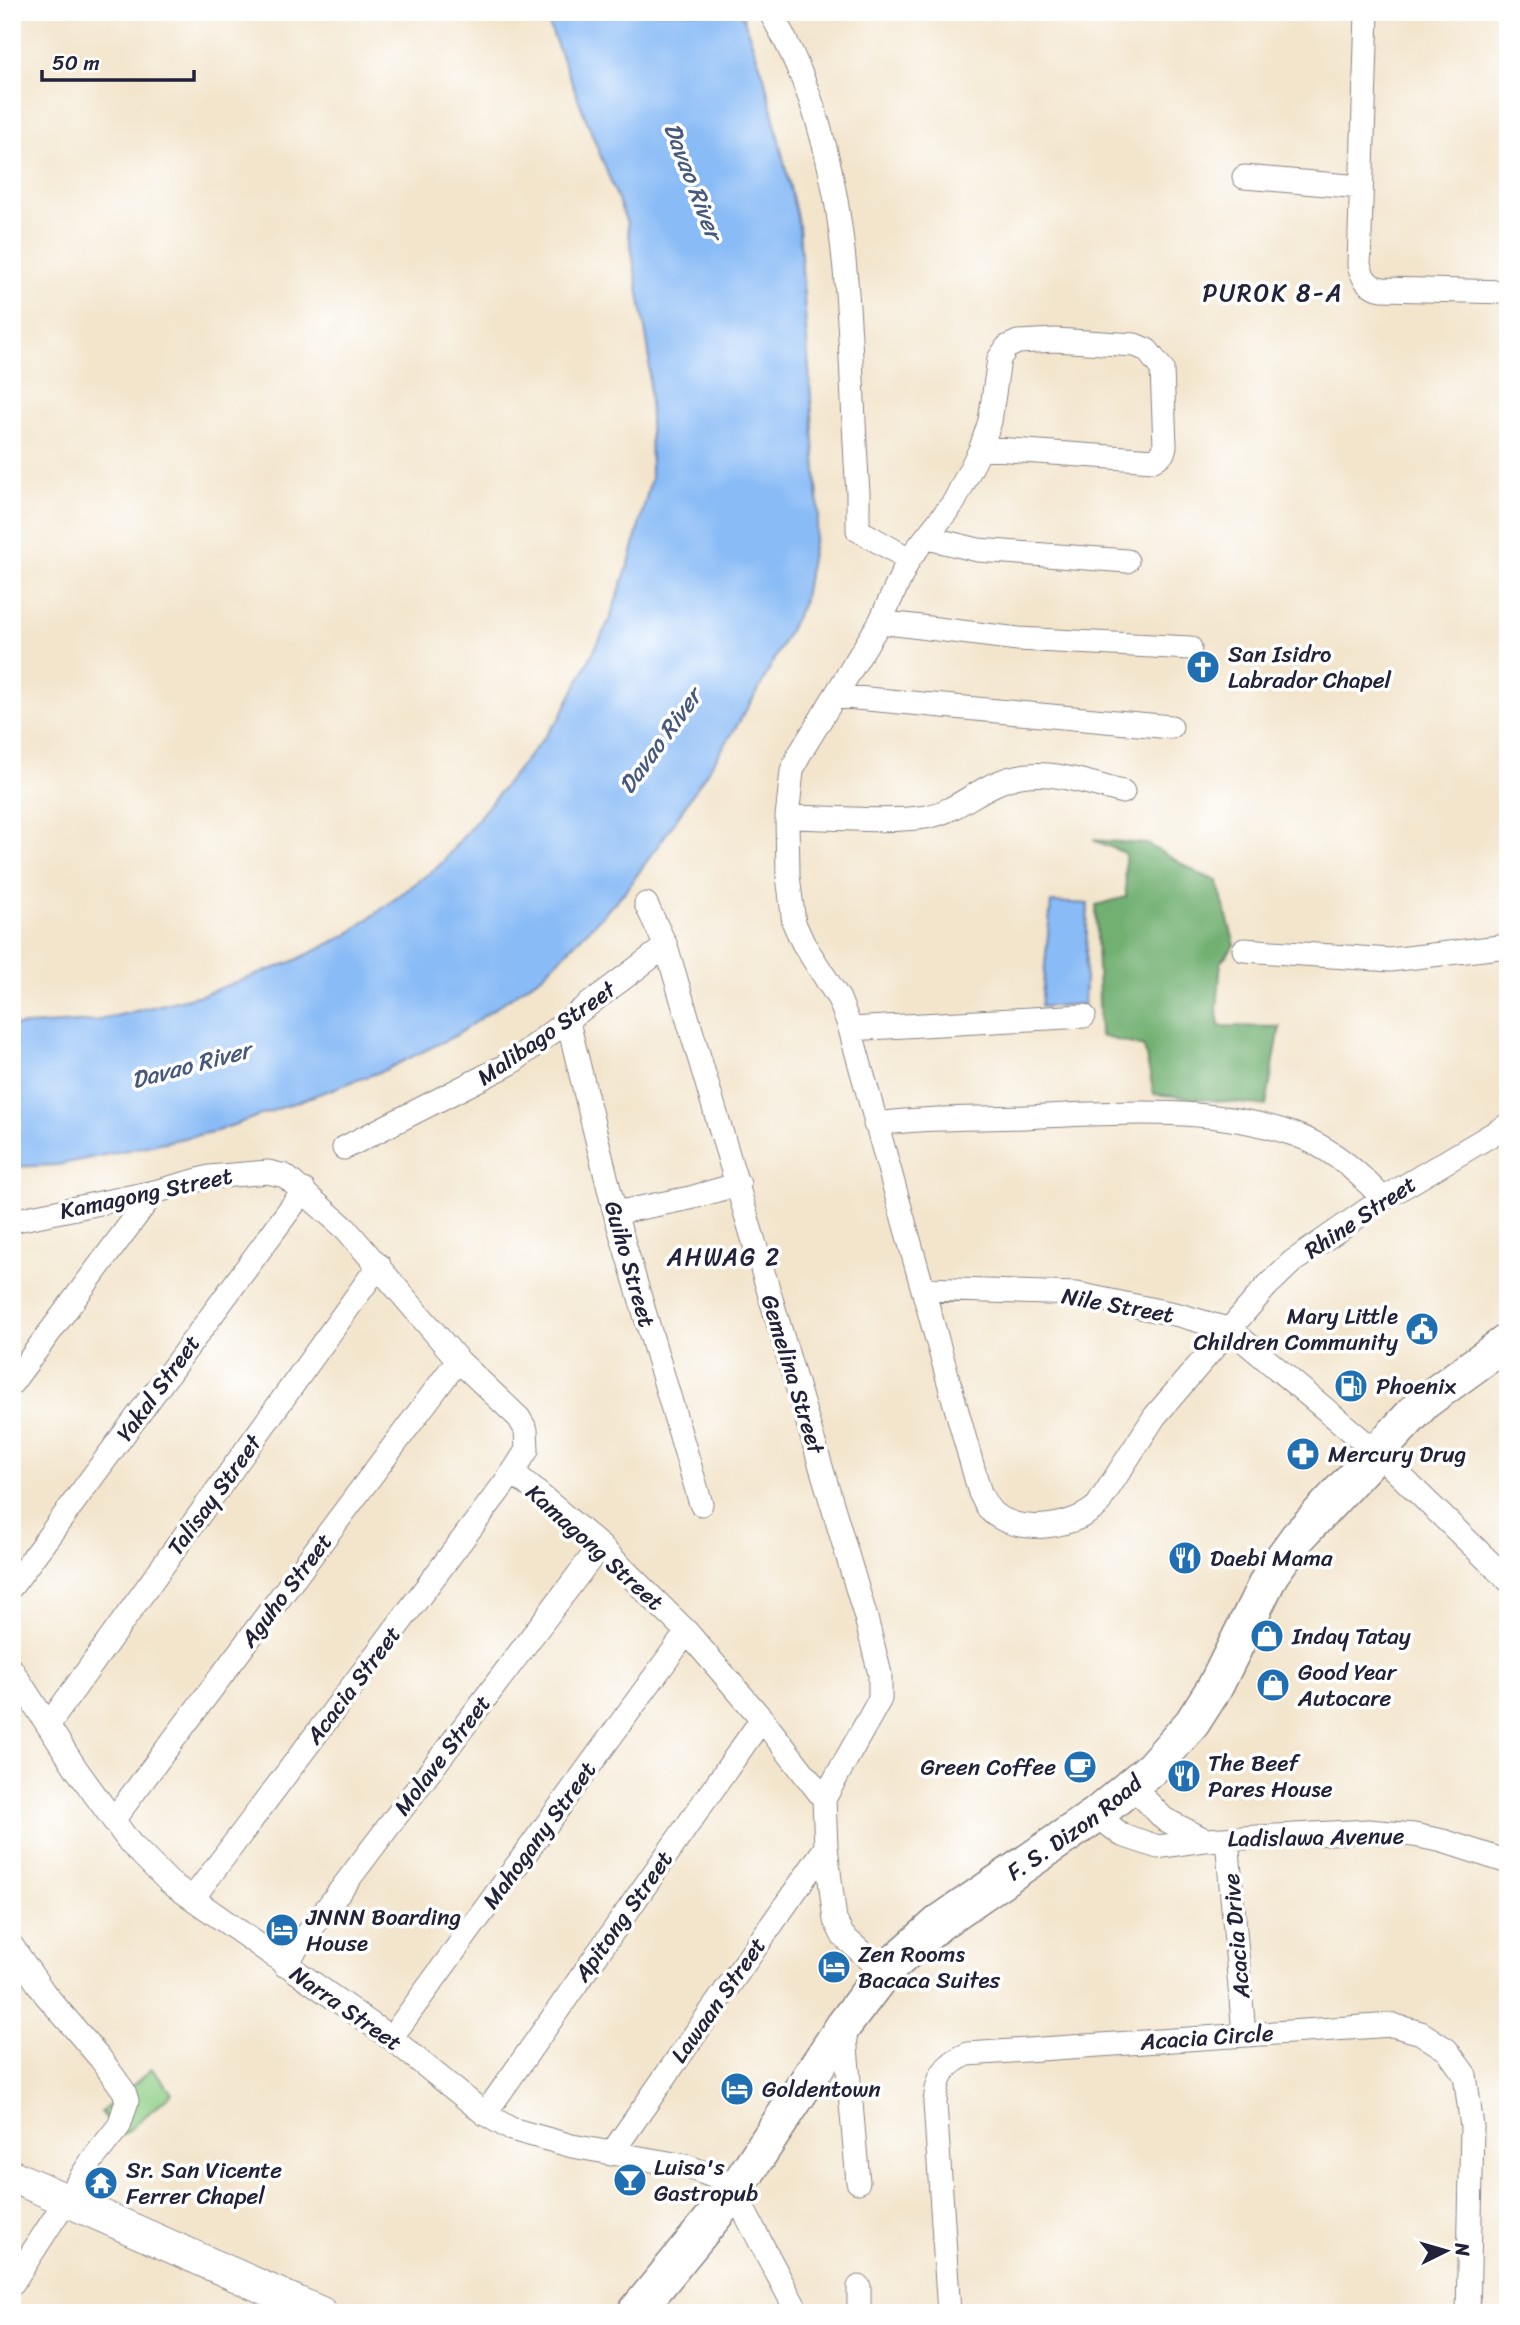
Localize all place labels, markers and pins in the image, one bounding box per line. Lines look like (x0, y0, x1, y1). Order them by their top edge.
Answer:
place label: San Isidro Labrador Chapel (1228, 634, 1392, 701)
church icon: San Isidro Labrador Chapel (1184, 648, 1222, 686)
place label: Mary Little Children Community (1194, 1296, 1398, 1363)
public building icon: Mary Little Children Community (1403, 1310, 1441, 1348)
place label: Phoenix (1376, 1366, 1456, 1407)
fuel station icon: Phoenix (1332, 1367, 1370, 1405)
place label: Mercury Drug (1328, 1434, 1466, 1475)
pharmacy icon: Mercury Drug (1284, 1435, 1322, 1473)
place label: Daebi Mama (1210, 1538, 1333, 1579)
restaurant icon: Daebi Mama (1166, 1539, 1204, 1577)
place label: Inday Tatay (1291, 1616, 1411, 1657)
shop icon: Inday Tatay (1248, 1617, 1286, 1655)
place label: Good Year Autocare (1297, 1652, 1398, 1719)
shop icon: Good Year Autocare (1254, 1666, 1292, 1704)
place label: The Beef Pares House (1208, 1743, 1333, 1810)
place label: Green Coffee (920, 1747, 1056, 1788)
cafe icon: Green Coffee (1061, 1748, 1099, 1786)
restaurant icon: The Beef Pares House (1165, 1757, 1203, 1795)
place label: JNNN Boarding House (305, 1897, 461, 1964)
hotel icon: JNNN Boarding House (263, 1911, 301, 1949)
place label: Zen Rooms Bacaca Suites (858, 1934, 1001, 2001)
hotel icon: Zen Rooms Bacaca Suites (815, 1948, 853, 1986)
place label: Goldentown (762, 2069, 881, 2110)
hotel icon: Goldentown (718, 2070, 756, 2108)
place label: Luisa's Gastropub (654, 2147, 758, 2214)
place label: Sr. San Vicente Ferrer Chapel (126, 2150, 282, 2217)
bar icon: Luisa's Gastropub (611, 2161, 649, 2199)
temple icon: Sr. San Vicente Ferrer Chapel (82, 2164, 120, 2202)

